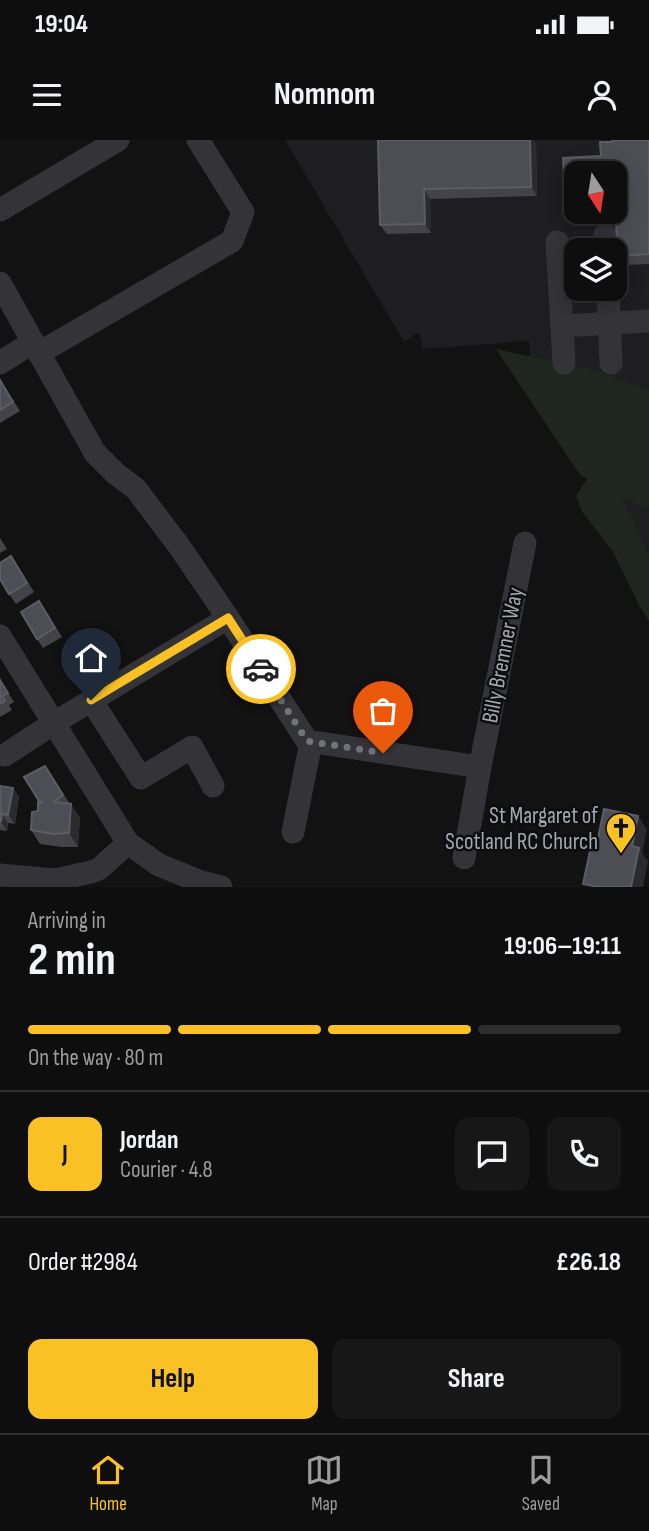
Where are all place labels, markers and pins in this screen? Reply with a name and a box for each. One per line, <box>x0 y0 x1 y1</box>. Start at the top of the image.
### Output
pin <box>61 628 121 700</box>
pin <box>353 681 413 753</box>
place label: St Margaret of Scotland RC Church <box>445 802 598 856</box>
church icon: St Margaret of Scotland RC Church <box>604 811 638 855</box>

